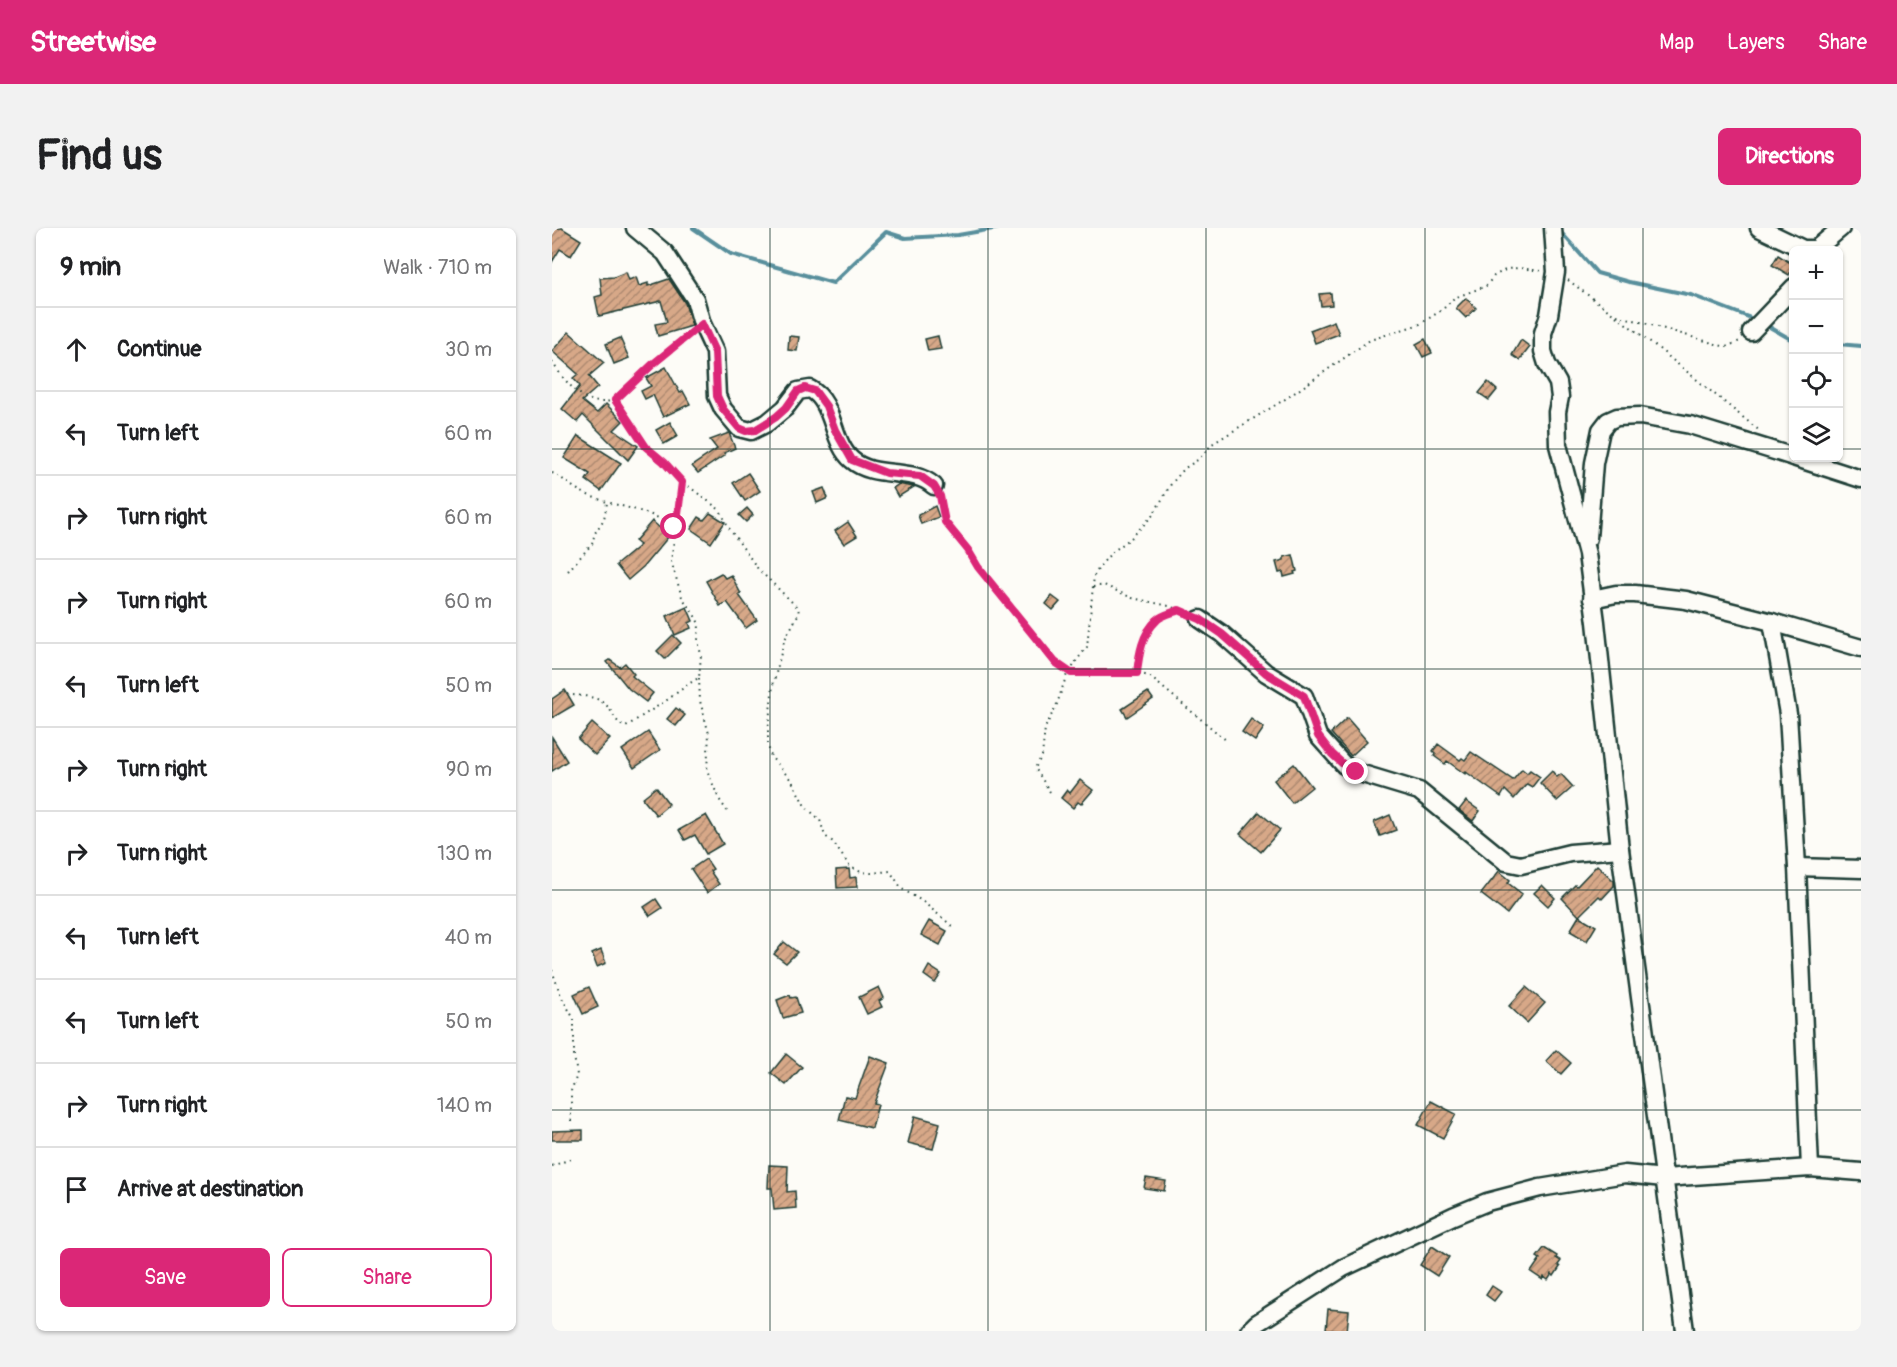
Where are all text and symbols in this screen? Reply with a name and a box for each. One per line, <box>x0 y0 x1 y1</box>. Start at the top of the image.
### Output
text: Streetwise <box>30 25 156 60</box>
text: Map <box>1659 29 1694 56</box>
text: Layers <box>1727 29 1785 56</box>
text: Share <box>1818 29 1867 56</box>
button: Directions <box>1718 128 1861 185</box>
text: Find us <box>36 130 162 182</box>
map controls <box>1789 246 1843 462</box>
button: + <box>1789 246 1843 300</box>
text: 9 min <box>60 251 121 283</box>
text: Walk · 710 m <box>383 255 492 280</box>
button: − <box>1789 300 1843 354</box>
icon: ahead <box>60 333 93 366</box>
text: Continue <box>117 335 201 363</box>
text: 30 m <box>445 337 492 362</box>
button: locate <box>1789 354 1843 408</box>
button: layers <box>1789 408 1843 462</box>
icon: left <box>60 417 93 450</box>
text: Turn left <box>117 419 199 447</box>
text: 60 m <box>445 421 492 446</box>
icon: right <box>60 501 93 534</box>
text: Turn right <box>117 503 207 531</box>
text: 60 m <box>445 505 492 530</box>
route start <box>660 513 686 539</box>
icon: right <box>60 585 93 618</box>
text: Turn right <box>117 587 207 615</box>
text: 60 m <box>445 589 492 614</box>
icon: left <box>60 669 93 702</box>
text: Turn left <box>117 671 199 699</box>
text: 50 m <box>445 673 492 698</box>
icon: right <box>60 753 93 786</box>
text: Turn right <box>117 755 207 783</box>
text: 90 m <box>446 757 492 782</box>
route end <box>1342 758 1368 784</box>
icon: right <box>60 837 93 870</box>
text: Turn right <box>117 839 207 867</box>
text: 130 m <box>437 841 492 866</box>
icon: left <box>60 921 93 954</box>
text: Turn left <box>117 923 199 951</box>
text: 40 m <box>445 925 492 950</box>
icon: left <box>60 1005 93 1038</box>
text: Turn left <box>117 1007 199 1035</box>
text: 50 m <box>445 1009 492 1034</box>
icon: right <box>60 1089 93 1122</box>
text: Turn right <box>117 1091 207 1119</box>
text: 140 m <box>437 1093 492 1118</box>
icon: arrive <box>60 1173 93 1206</box>
text: Arrive at destination <box>117 1175 303 1203</box>
button: Save <box>60 1248 270 1307</box>
button: Share <box>282 1248 492 1307</box>

